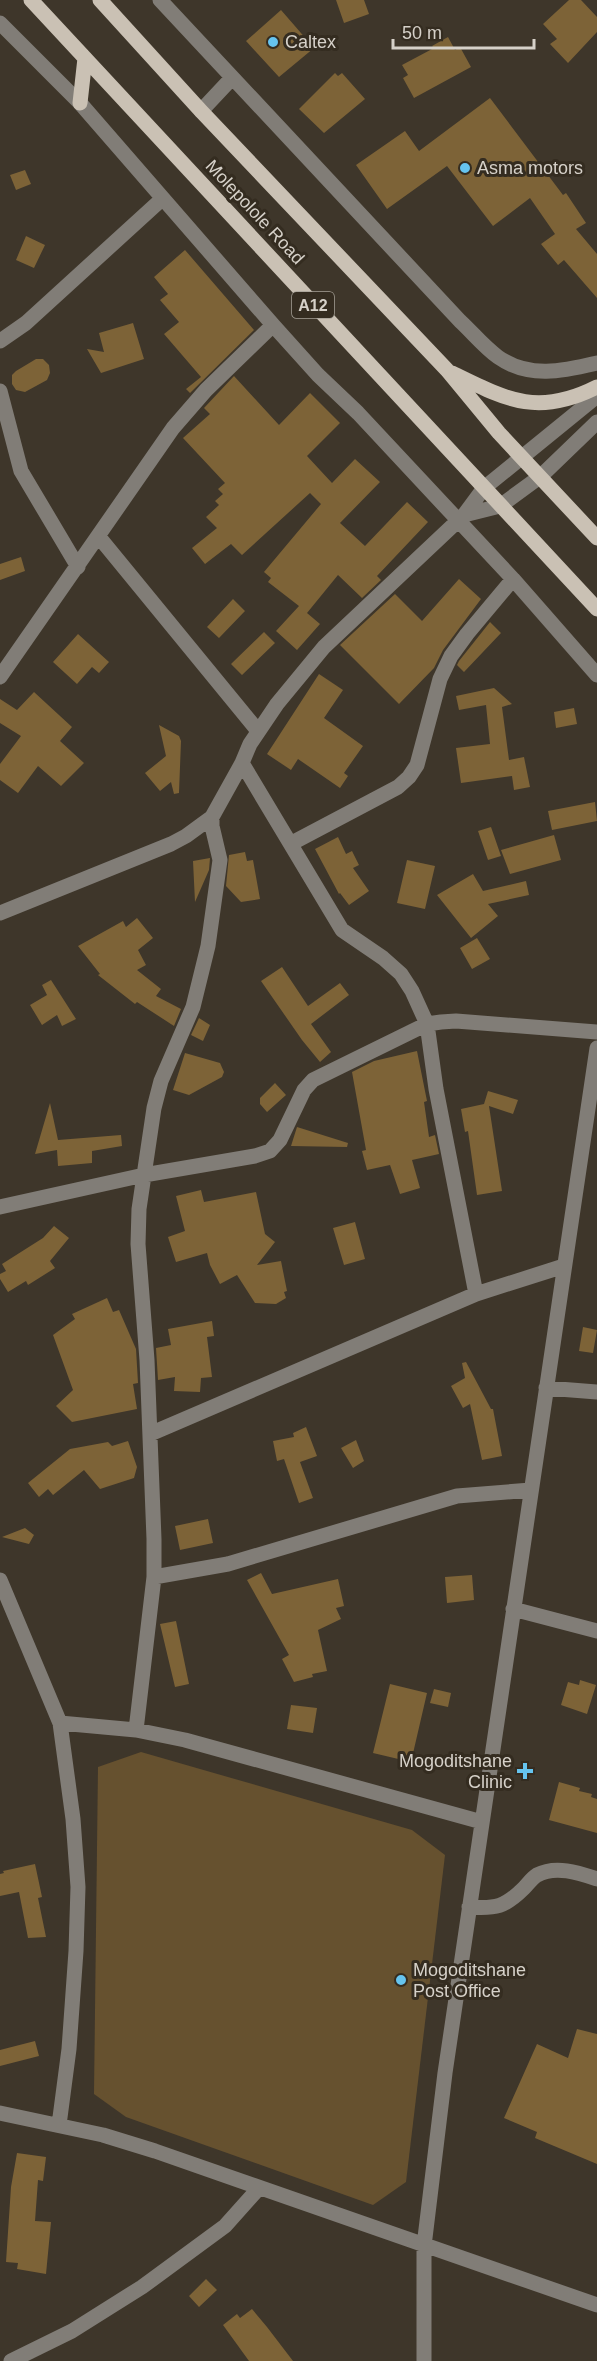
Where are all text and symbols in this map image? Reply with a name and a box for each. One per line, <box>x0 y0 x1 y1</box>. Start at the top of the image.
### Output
scale bar <box>393 12 534 50</box>
text: 50 m <box>402 23 442 43</box>
place label: Caltex <box>285 32 336 52</box>
marker: Caltex <box>266 35 280 49</box>
street label: Molepolole Road <box>202 156 308 268</box>
place label: Asma motors <box>477 158 583 178</box>
marker: Asma motors <box>458 161 472 175</box>
road number: A12 <box>292 292 334 318</box>
place label: Mogoditshane Clinic <box>399 1751 512 1792</box>
marker: Mogoditshane Clinic <box>516 1762 534 1780</box>
place label: Mogoditshane Post Office <box>413 1960 526 2001</box>
marker: Mogoditshane Post Office <box>394 1973 408 1987</box>

